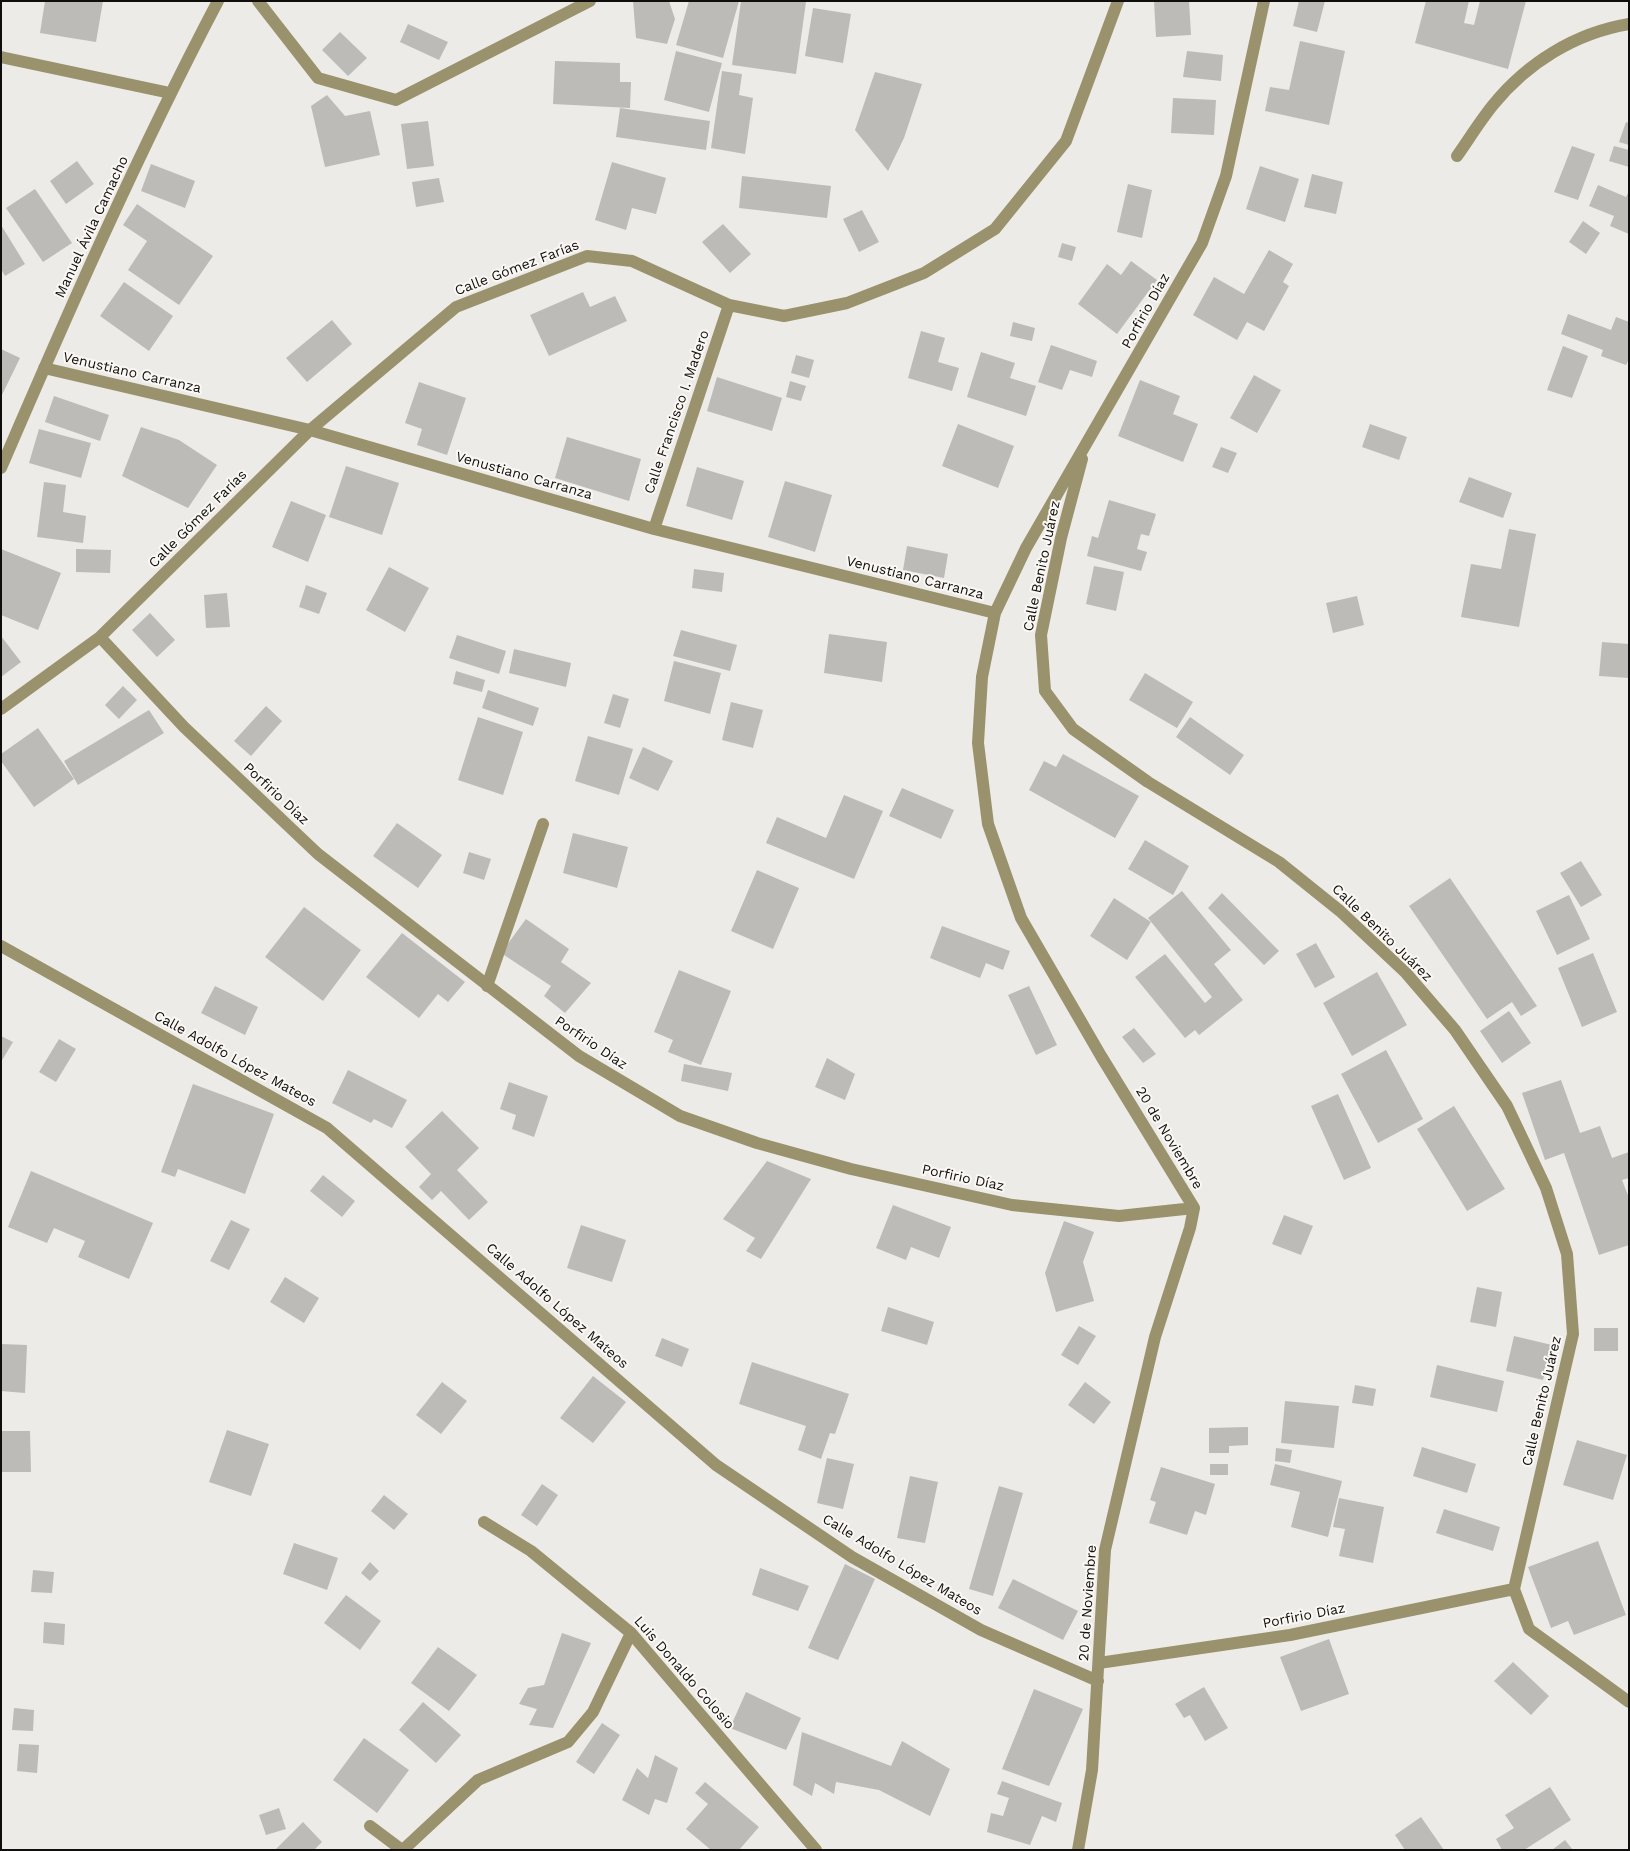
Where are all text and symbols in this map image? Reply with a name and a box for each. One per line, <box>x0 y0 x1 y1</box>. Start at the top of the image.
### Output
street label: Manuel Ávila Camacho <box>52 153 132 301</box>
street label: Calle Gómez Farías <box>453 237 581 299</box>
street label: Porfirio Díaz <box>1118 270 1174 352</box>
street label: Calle Francisco I. Madero <box>641 328 713 496</box>
street label: Venustiano Carranza <box>61 349 203 397</box>
street label: Venustiano Carranza <box>454 448 594 504</box>
street label: Calle Gómez Farías <box>146 467 250 571</box>
street label: Calle Benito Juárez <box>1020 499 1064 633</box>
street label: Venustiano Carranza <box>844 553 986 603</box>
street label: Porfirio Díaz <box>240 759 312 829</box>
street label: Calle Benito Juárez <box>1328 881 1436 985</box>
street label: Calle Adolfo López Mateos <box>151 1007 319 1111</box>
street label: Porfirio Díaz <box>552 1013 630 1073</box>
street label: 20 de Noviembre <box>1132 1084 1206 1192</box>
street label: Porfirio Díaz <box>920 1161 1006 1195</box>
street label: Calle Adolfo López Mateos <box>482 1240 632 1372</box>
street label: Calle Benito Juárez <box>1519 1334 1565 1468</box>
street label: Calle Adolfo López Mateos <box>819 1511 985 1619</box>
street label: 20 de Noviembre <box>1076 1544 1100 1662</box>
street label: Porfirio Díaz <box>1261 1600 1347 1632</box>
street label: Luis Donaldo Colosio <box>630 1613 738 1733</box>

